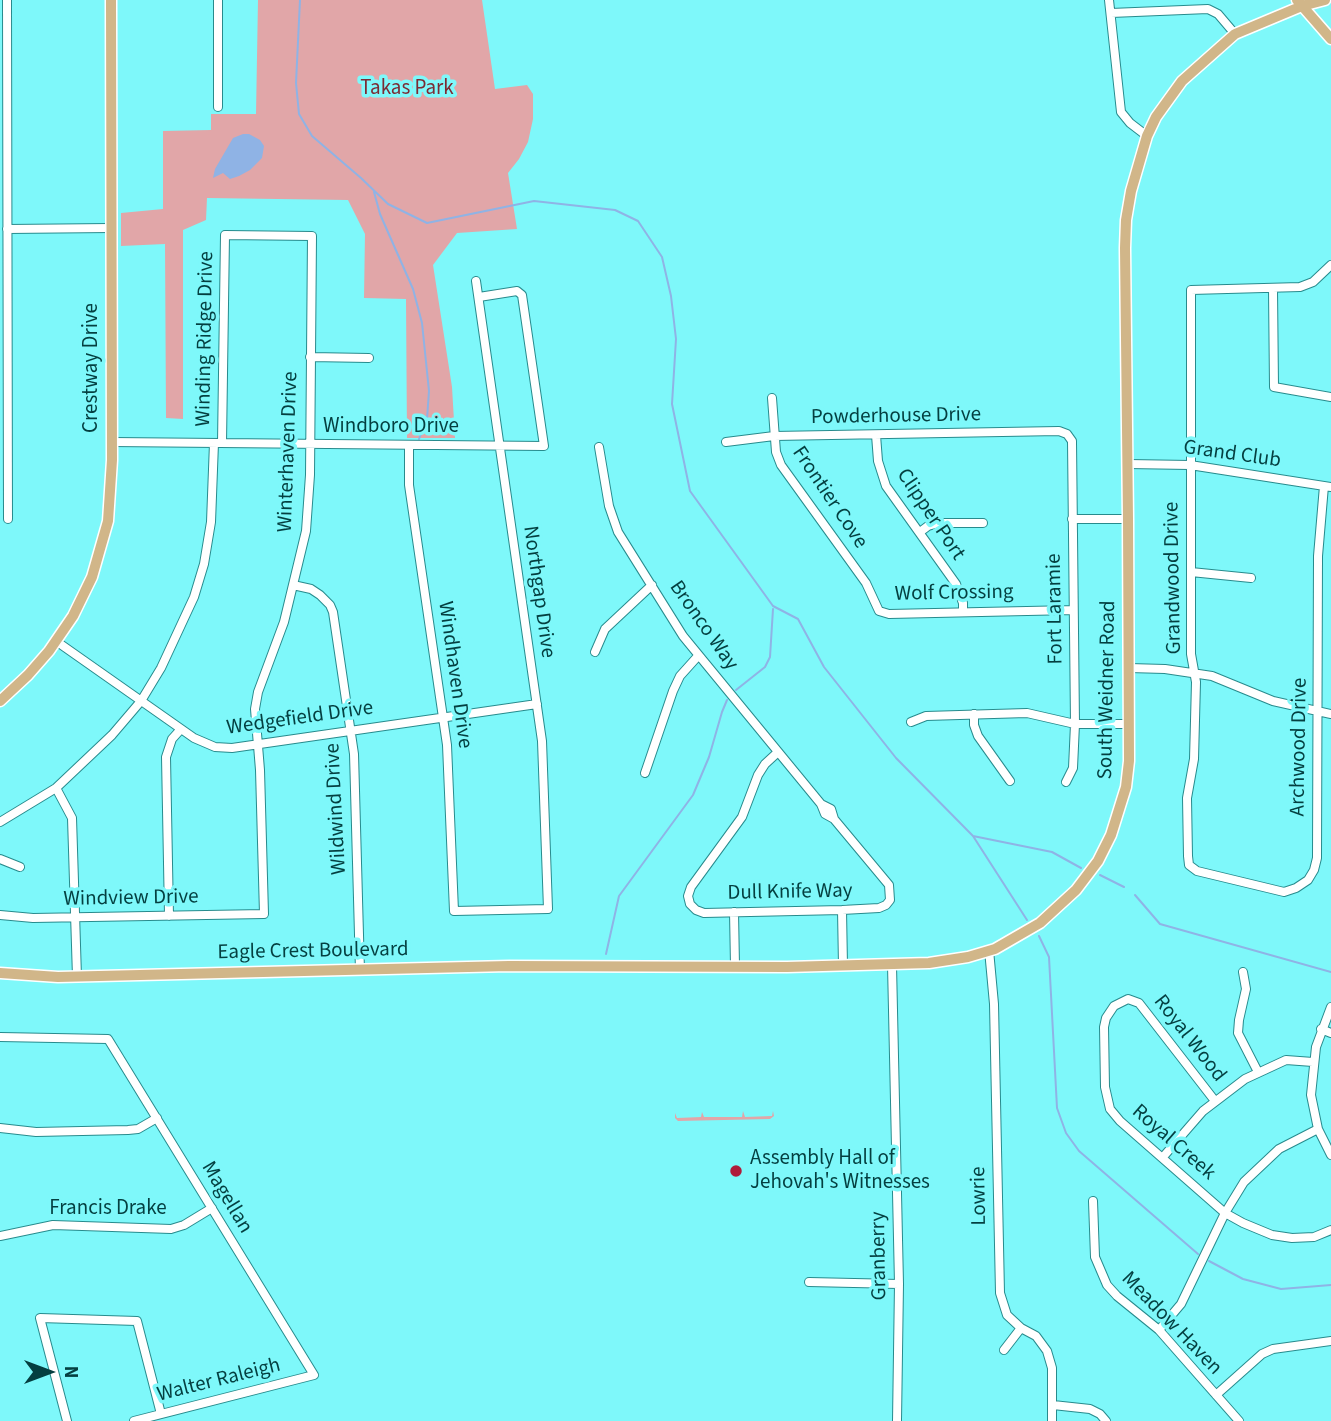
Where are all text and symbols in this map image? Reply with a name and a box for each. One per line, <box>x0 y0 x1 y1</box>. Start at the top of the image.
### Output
park label: Takas Park <box>360 76 454 102</box>
street label: Winding Ridge Drive <box>192 251 220 427</box>
street label: Crestway Drive <box>79 303 105 433</box>
street label: Winterhaven Drive <box>274 371 304 533</box>
street label: Powderhouse Drive <box>811 403 981 431</box>
street label: Windboro Drive <box>323 414 459 440</box>
street label: Grand Club <box>1182 436 1282 474</box>
street label: Frontier Cove <box>786 442 872 554</box>
street label: Clipper Port <box>890 464 970 566</box>
street label: Grandwood Drive <box>1160 501 1188 655</box>
street label: Northgap Drive <box>516 524 560 660</box>
street label: Fort Laramie <box>1042 553 1070 665</box>
street label: Bronco Way <box>663 576 743 676</box>
street label: Wolf Crossing <box>894 580 1014 608</box>
street label: Windhaven Drive <box>431 600 477 750</box>
street label: South Weidner Road <box>1094 600 1122 780</box>
street label: Archwood Drive <box>1286 677 1314 817</box>
street label: Wedgefield Drive <box>225 696 375 742</box>
street label: Wildwind Drive <box>321 743 353 875</box>
street label: Dull Knife Way <box>727 879 853 907</box>
street label: Windview Drive <box>63 885 199 913</box>
street label: Eagle Crest Boulevard <box>217 938 409 966</box>
street label: Royal Wood <box>1147 990 1231 1088</box>
street label: Royal Creek <box>1126 1100 1220 1186</box>
place label: Assembly Hall of Jehovah's Witnesses <box>750 1146 930 1196</box>
street label: Magellan <box>195 1158 257 1238</box>
marker: Assembly Hall of Jehovah's Witnesses <box>728 1163 744 1179</box>
street label: Lowrie <box>967 1166 993 1226</box>
street label: Francis Drake <box>49 1196 167 1222</box>
street label: Granberry <box>867 1211 893 1301</box>
street label: Meadow Haven <box>1115 1267 1227 1381</box>
north arrow <box>14 1337 84 1407</box>
street label: Walter Raleigh <box>155 1354 283 1408</box>
text: N <box>57 1366 84 1378</box>

